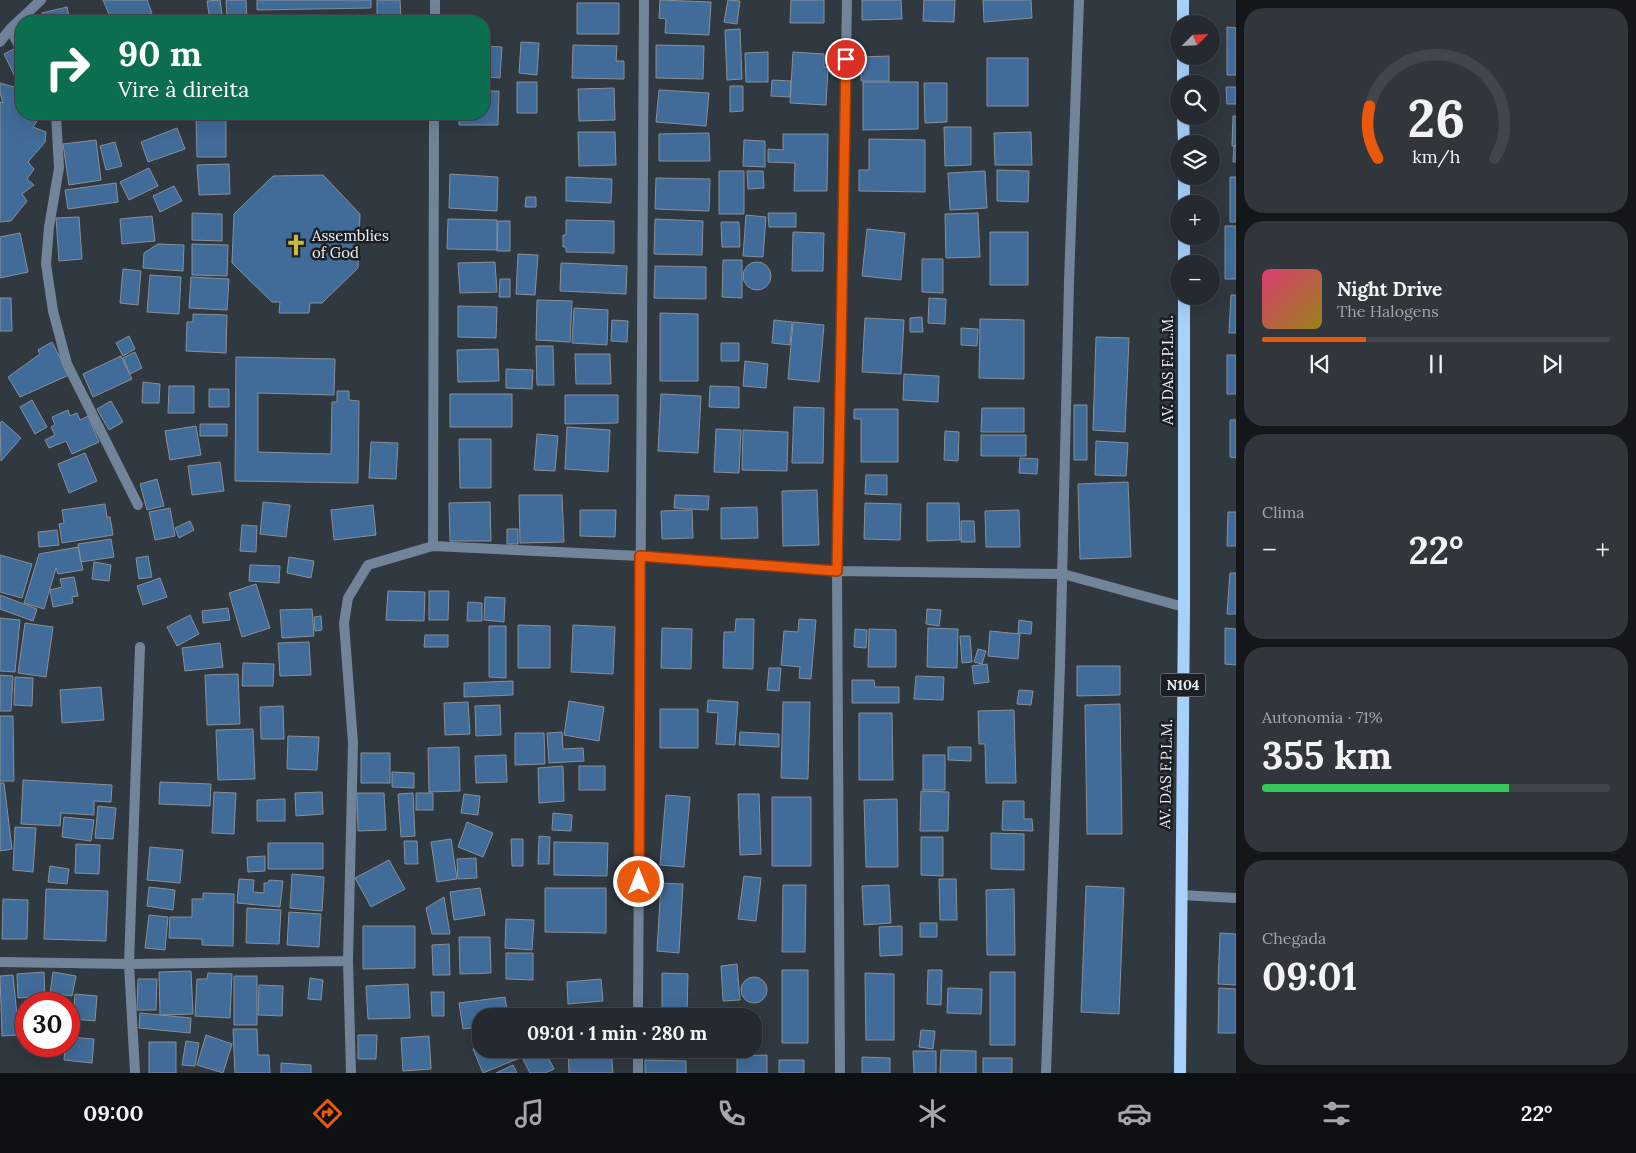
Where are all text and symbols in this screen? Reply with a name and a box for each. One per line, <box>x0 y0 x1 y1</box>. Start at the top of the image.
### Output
north arrow <box>1170 15 1220 65</box>
map controls <box>1170 15 1220 305</box>
text: 90 m <box>118 31 202 76</box>
icon: right <box>35 35 100 100</box>
pin <box>825 38 867 80</box>
icon: arrive <box>832 45 860 73</box>
text: Vire à direita <box>118 75 249 103</box>
button: search <box>1170 75 1220 125</box>
text: 26 <box>1407 85 1465 151</box>
button: layers <box>1170 135 1220 185</box>
text: km/h <box>1412 145 1460 168</box>
button: + <box>1170 195 1220 245</box>
place label: Assemblies of God <box>311 226 389 262</box>
church icon: Assemblies of God <box>283 232 309 258</box>
button: − <box>1170 255 1220 305</box>
text: Night Drive <box>1337 277 1442 301</box>
text: The Halogens <box>1337 301 1439 321</box>
street label: AV. DAS F.P.L.M. <box>1158 315 1177 426</box>
icon: previous <box>1306 350 1334 378</box>
icon: pause <box>1422 350 1450 378</box>
icon: next <box>1538 350 1566 378</box>
text: Clima <box>1262 502 1305 522</box>
text: 22° <box>1408 526 1464 574</box>
text: − <box>1262 532 1277 568</box>
text: + <box>1595 532 1610 568</box>
road number: N104 <box>1160 674 1206 696</box>
text: Autonomia · 71% <box>1262 707 1383 727</box>
street label: AV. DAS F.P.L.M. <box>1155 719 1176 830</box>
text: 355 km <box>1262 731 1392 779</box>
position arrow <box>612 855 664 907</box>
text: Chegada <box>1262 928 1326 948</box>
text: 09:01 <box>1262 952 1357 1000</box>
speed limit sign: 30 <box>15 992 80 1057</box>
text: 09:01 · 1 min · 280 m <box>527 1021 707 1045</box>
icon: directions <box>310 1096 345 1131</box>
icon: music <box>512 1096 547 1131</box>
icon: phone <box>714 1096 749 1131</box>
icon: climate <box>915 1096 950 1131</box>
icon: car <box>1117 1096 1152 1131</box>
icon: filters <box>1319 1096 1354 1131</box>
text: 09:00 <box>83 1099 144 1127</box>
text: 22° <box>1521 1099 1553 1127</box>

